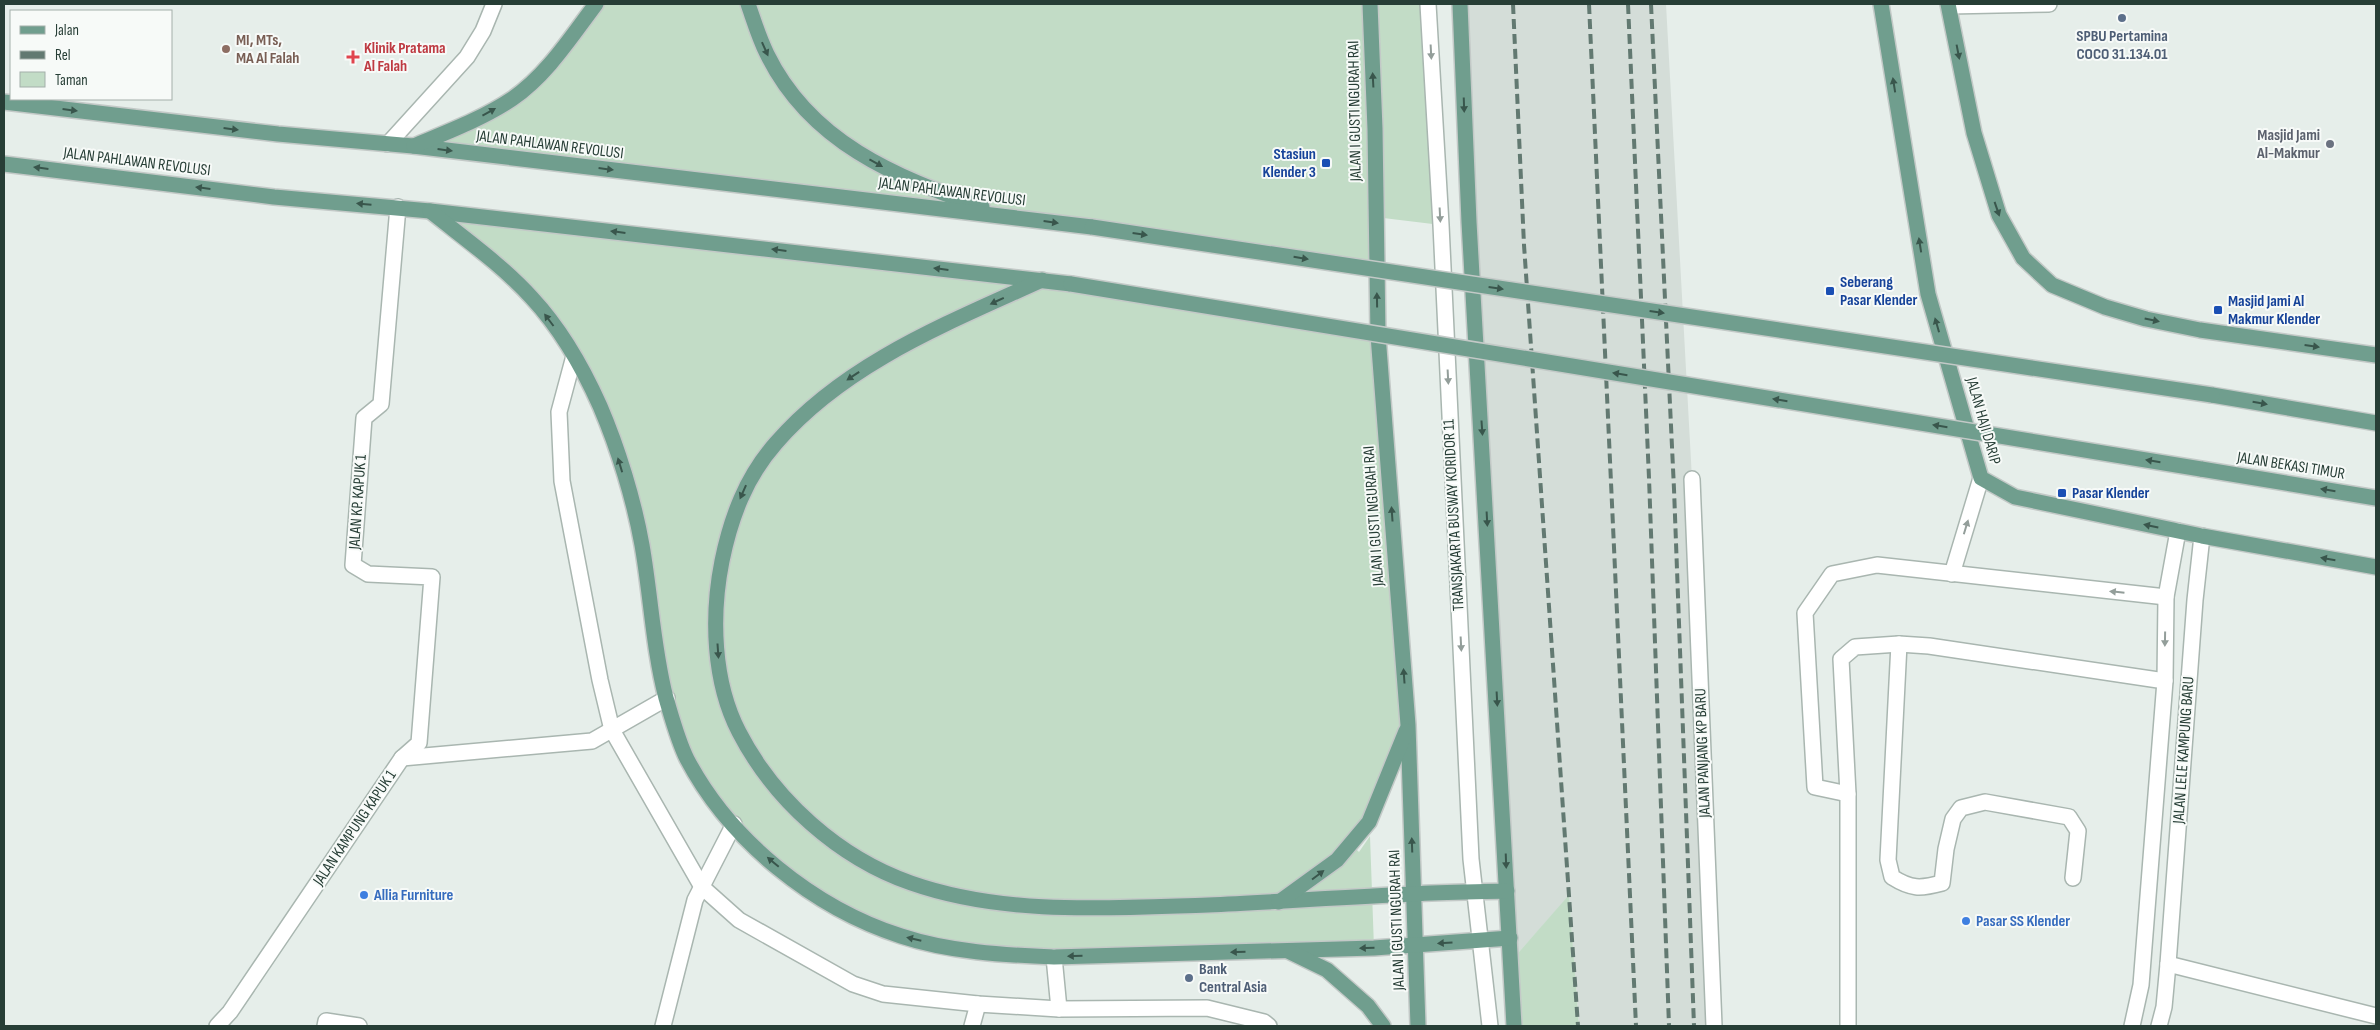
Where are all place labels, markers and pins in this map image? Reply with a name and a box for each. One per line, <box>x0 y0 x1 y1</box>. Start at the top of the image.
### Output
marker: SPBU Pertamina COCO 31.134.01 <box>2116 12 2128 24</box>
place label: SPBU Pertamina COCO 31.134.01 <box>2076 27 2168 64</box>
place label: MI, MTs, MA Al Falah <box>236 31 299 68</box>
place label: Klinik Pratama Al Falah <box>363 39 446 76</box>
marker: MI, MTs, MA Al Falah <box>220 43 232 55</box>
marker: Klinik Pratama Al Falah <box>346 50 360 64</box>
place label: Masjid Jami Al-Makmur <box>2256 126 2320 163</box>
marker: Masjid Jami Al-Makmur <box>2324 138 2336 150</box>
place label: Stasiun Klender 3 <box>1263 145 1316 182</box>
marker: Stasiun Klender 3 <box>1320 157 1332 169</box>
place label: Seberang Pasar Klender <box>1840 273 1918 310</box>
marker: Seberang Pasar Klender <box>1824 285 1836 297</box>
place label: Masjid Jami Al Makmur Klender <box>2228 292 2320 329</box>
marker: Masjid Jami Al Makmur Klender <box>2212 304 2224 316</box>
place label: Pasar Klender <box>2072 484 2150 503</box>
marker: Pasar Klender <box>2056 487 2068 499</box>
place label: Allia Furniture <box>373 886 454 905</box>
marker: Allia Furniture <box>358 889 370 901</box>
place label: Pasar SS Klender <box>1976 912 2070 931</box>
marker: Pasar SS Klender <box>1960 915 1972 927</box>
place label: Bank Central Asia <box>1199 960 1267 997</box>
marker: Bank Central Asia <box>1183 972 1195 984</box>

